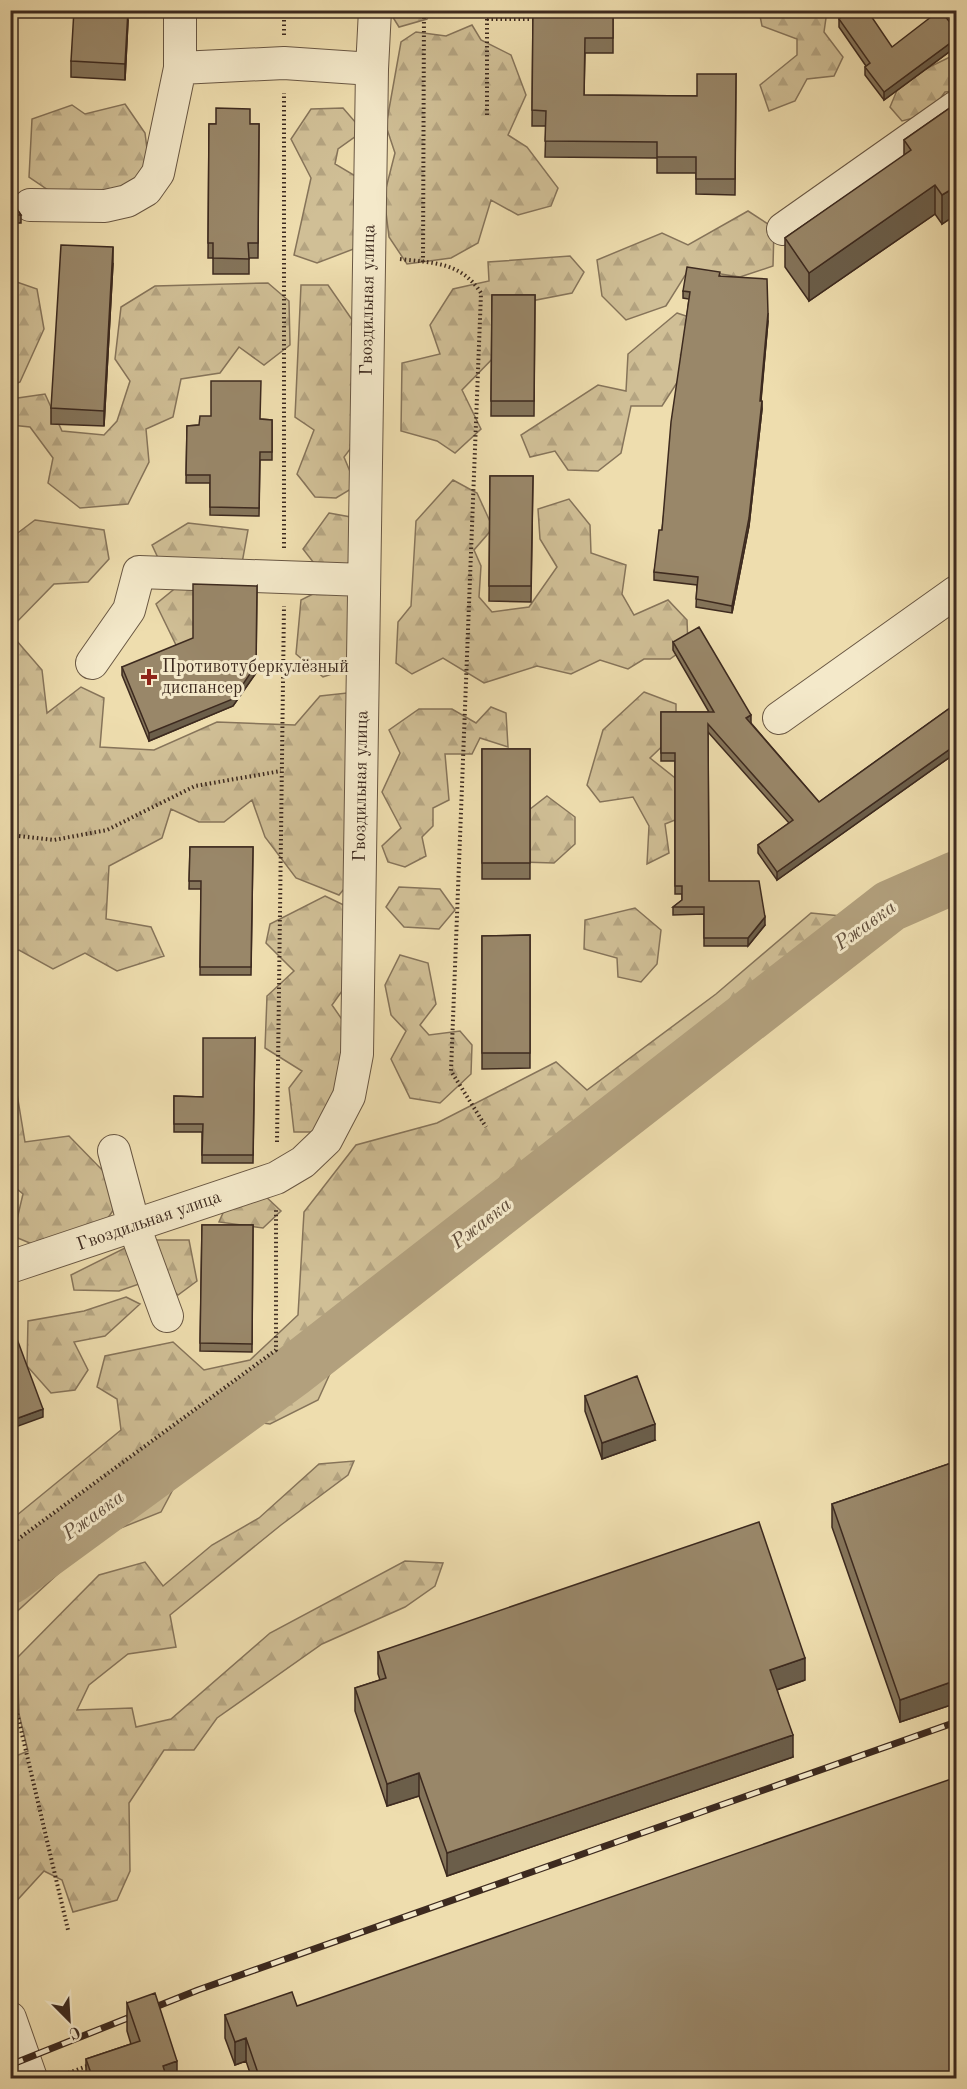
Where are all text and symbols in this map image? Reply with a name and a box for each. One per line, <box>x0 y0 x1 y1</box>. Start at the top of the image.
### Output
street label: Гвоздильная улица <box>358 224 378 376</box>
place label: Противотуберкулёзный диспансер <box>162 658 349 697</box>
marker: Противотуберкулёзный диспансер <box>140 668 158 686</box>
street label: Гвоздильная улица <box>351 710 371 862</box>
water label: Ржавка <box>831 897 901 955</box>
street label: Гвоздильная улица <box>75 1188 224 1254</box>
water label: Ржавка <box>447 1194 516 1254</box>
water label: Ржавка <box>59 1487 129 1545</box>
north arrow <box>39 1990 99 2050</box>
text: С <box>66 2022 82 2041</box>

